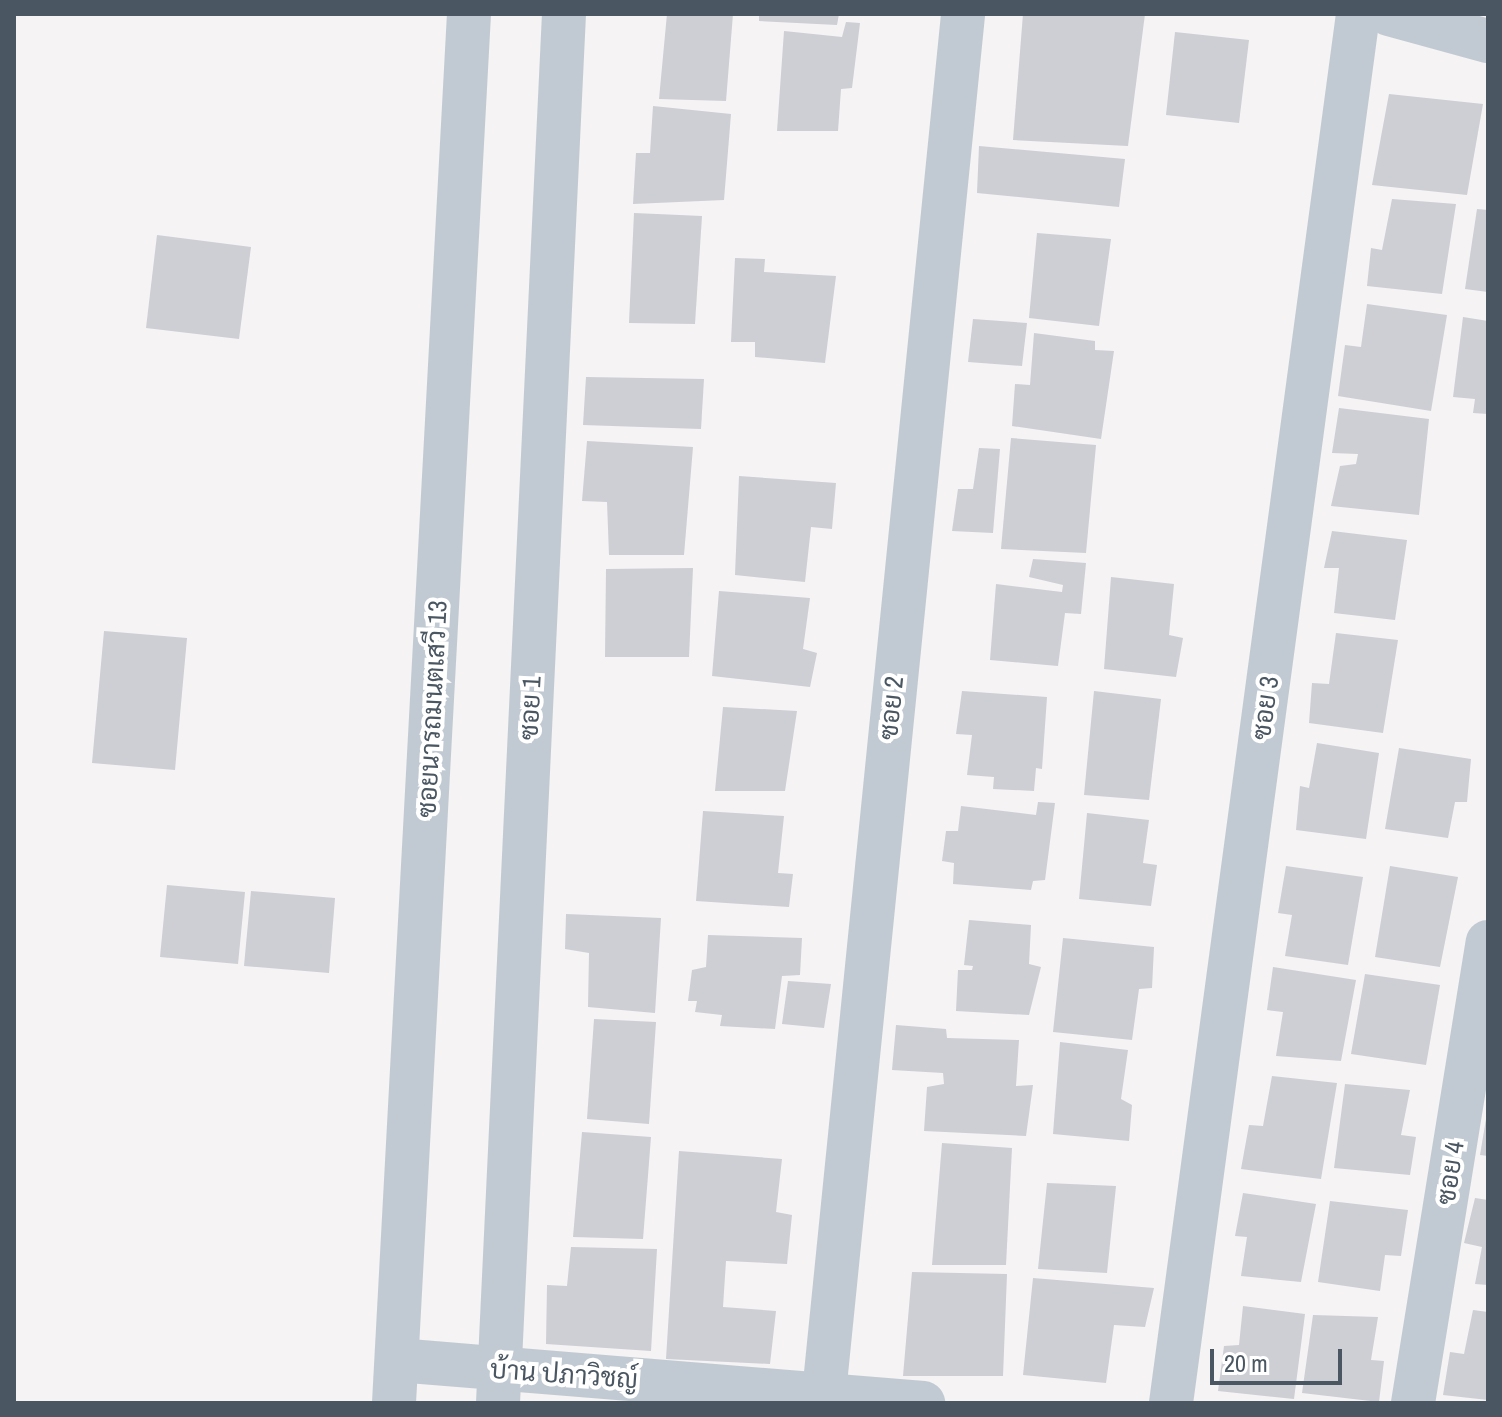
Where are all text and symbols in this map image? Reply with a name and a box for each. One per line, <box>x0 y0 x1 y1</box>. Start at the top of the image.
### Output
street label: ซอยนารถมนตเสวี 13 <box>411 600 453 818</box>
street label: ซอย 3 <box>1245 674 1285 742</box>
street label: ซอย 1 <box>513 675 547 741</box>
street label: ซอย 2 <box>872 675 910 741</box>
street label: ซอย 4 <box>1430 1139 1470 1207</box>
scale bar <box>1214 1333 1346 1383</box>
text: 20 m <box>1224 1347 1268 1379</box>
street label: บ้าน ปภาวิชญ์ <box>489 1353 639 1395</box>

